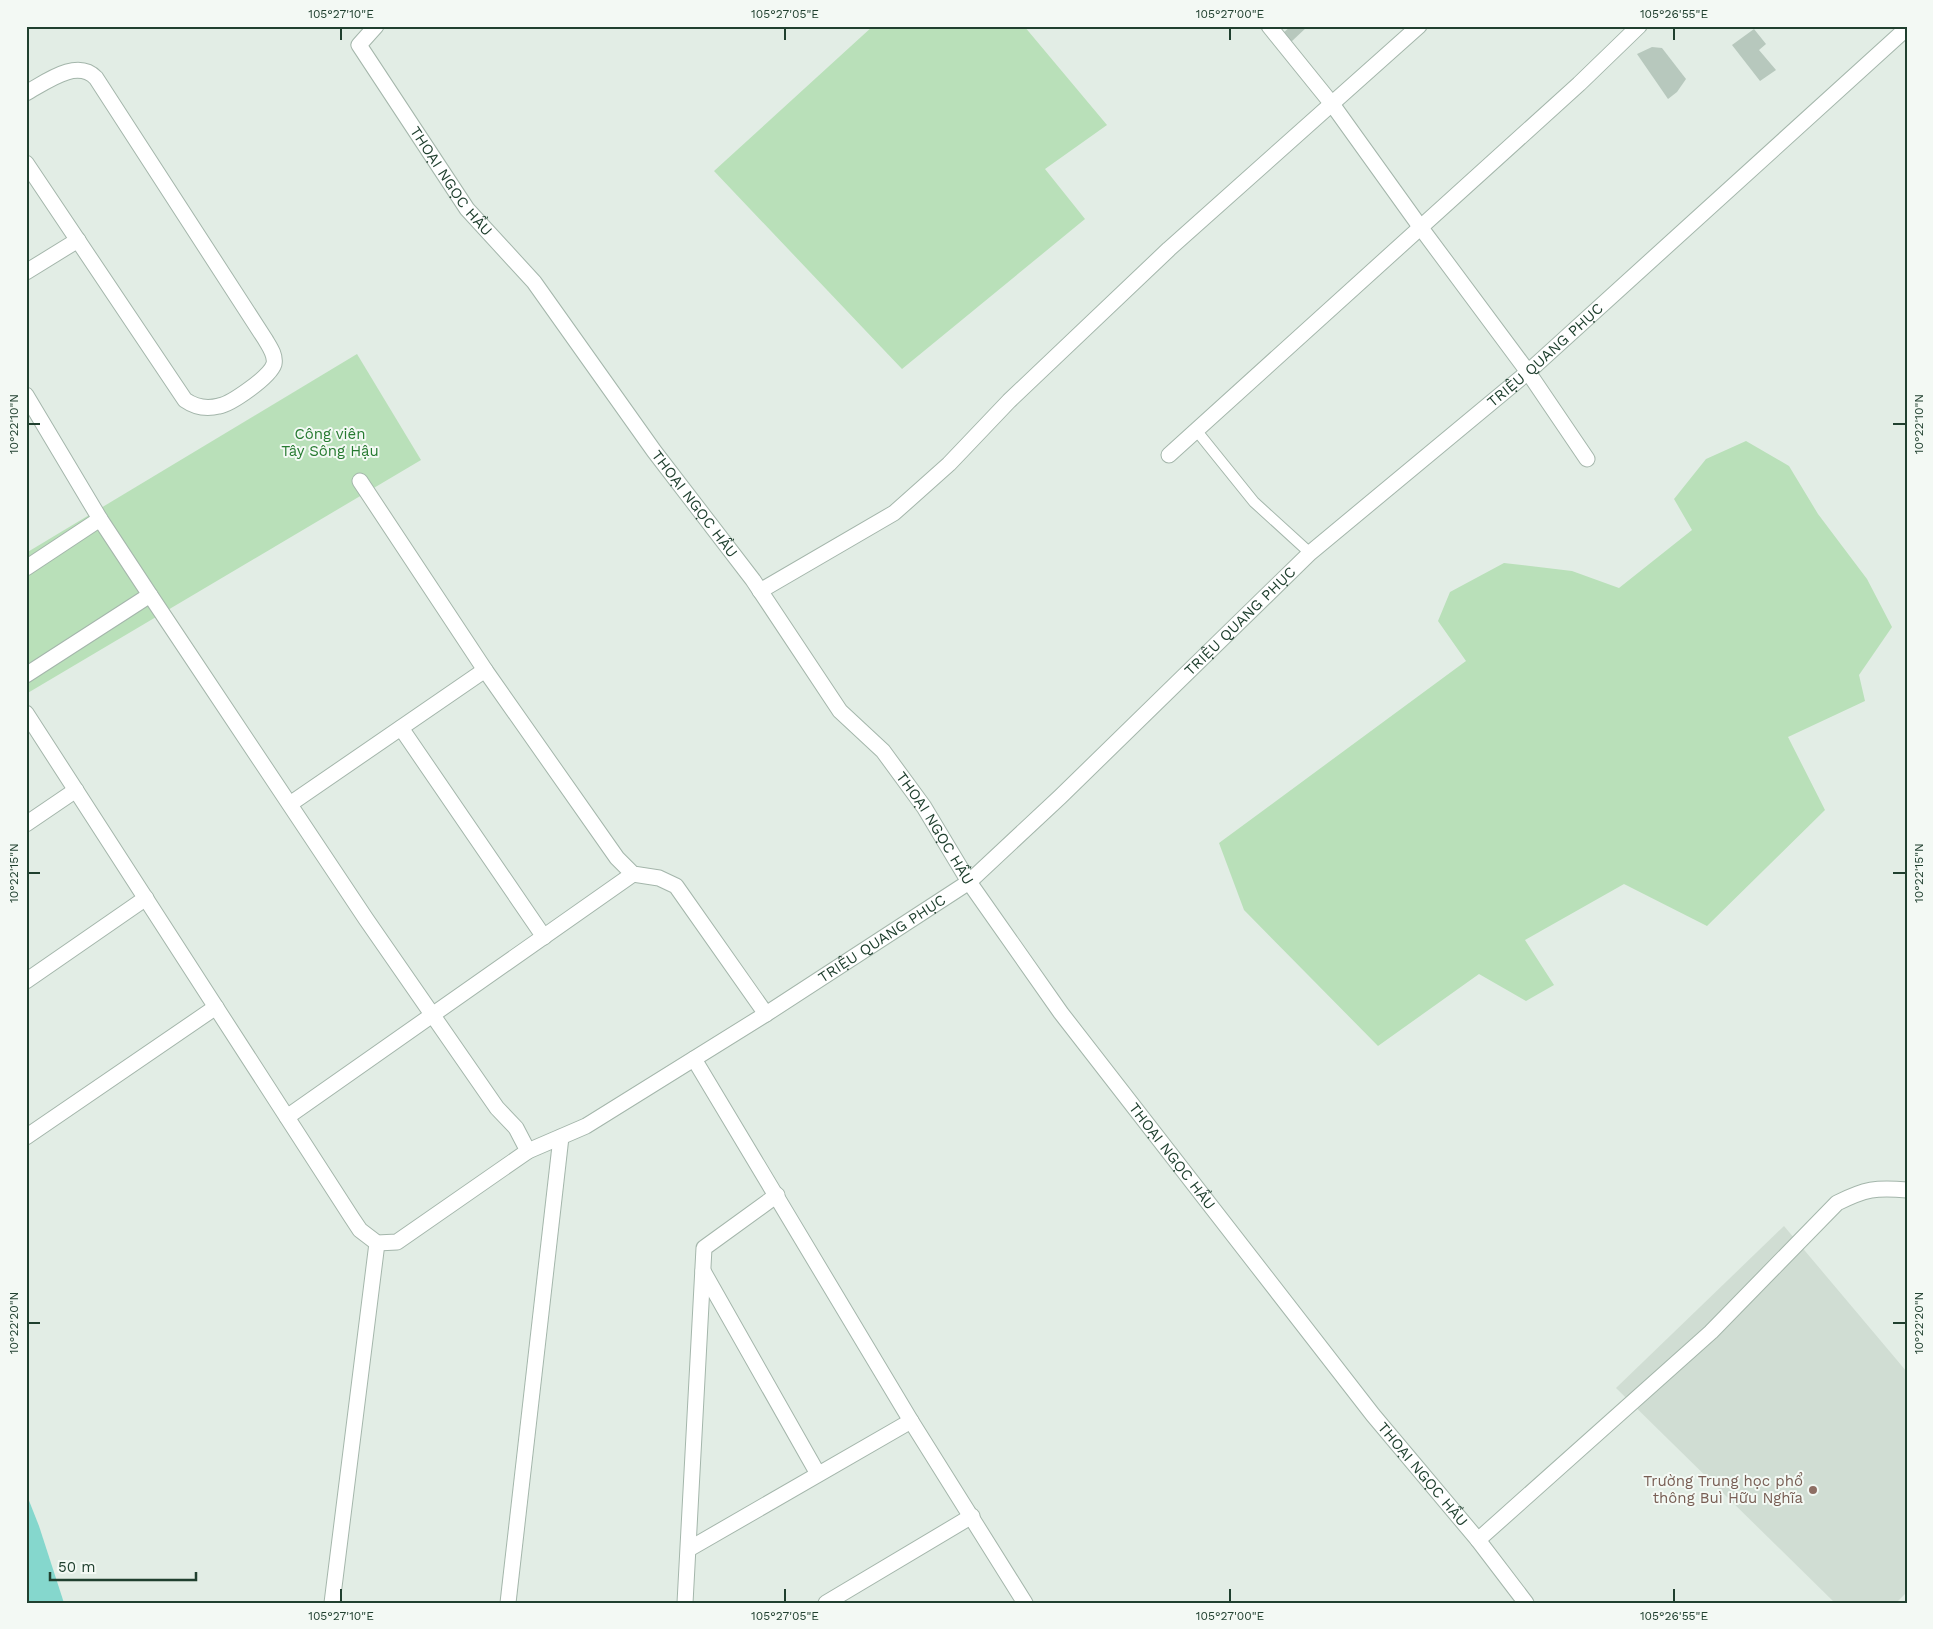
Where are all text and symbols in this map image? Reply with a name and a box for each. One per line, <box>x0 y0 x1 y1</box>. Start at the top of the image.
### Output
text: 105°27'10"E <box>308 7 374 21</box>
text: 105°27'05"E <box>751 7 819 21</box>
text: 105°27'00"E <box>1196 7 1265 21</box>
text: 105°26'55"E <box>1640 7 1708 21</box>
street label: THOẠI NGỌC HẦU <box>406 123 496 240</box>
street label: TRIỆU QUANG PHỤC <box>1484 299 1607 411</box>
text: 10°22'10"N <box>7 394 21 454</box>
text: 10°22'10"N <box>1912 394 1926 454</box>
park label: Công viên Tây Sông Hậu <box>281 425 379 460</box>
street label: THOẠI NGỌC HẦU <box>648 447 741 561</box>
street label: TRIỆU QUANG PHỤC <box>1181 563 1300 679</box>
street label: THOẠI NGỌC HẦU <box>892 768 977 888</box>
text: 10°22'15"N <box>7 843 21 903</box>
text: 10°22'15"N <box>1912 843 1926 903</box>
street label: TRIỆU QUANG PHỤC <box>815 891 949 987</box>
street label: THOẠI NGỌC HẦU <box>1125 1099 1219 1213</box>
text: 10°22'20"N <box>7 1292 21 1354</box>
text: 10°22'20"N <box>1912 1292 1926 1354</box>
street label: THOẠI NGỌC HẦU <box>1374 1419 1472 1530</box>
place label: Trường Trung học phổ thông Buì Hữu Nghĩa <box>1643 1472 1804 1507</box>
marker: Trường Trung học phổ thông Buì Hữu Nghĩa <box>1807 1484 1819 1496</box>
scale bar <box>50 1549 196 1581</box>
text: 50 m <box>58 1558 95 1576</box>
text: 105°27'10"E <box>308 1609 374 1623</box>
text: 105°27'05"E <box>751 1609 819 1623</box>
text: 105°27'00"E <box>1196 1609 1265 1623</box>
text: 105°26'55"E <box>1640 1609 1708 1623</box>

